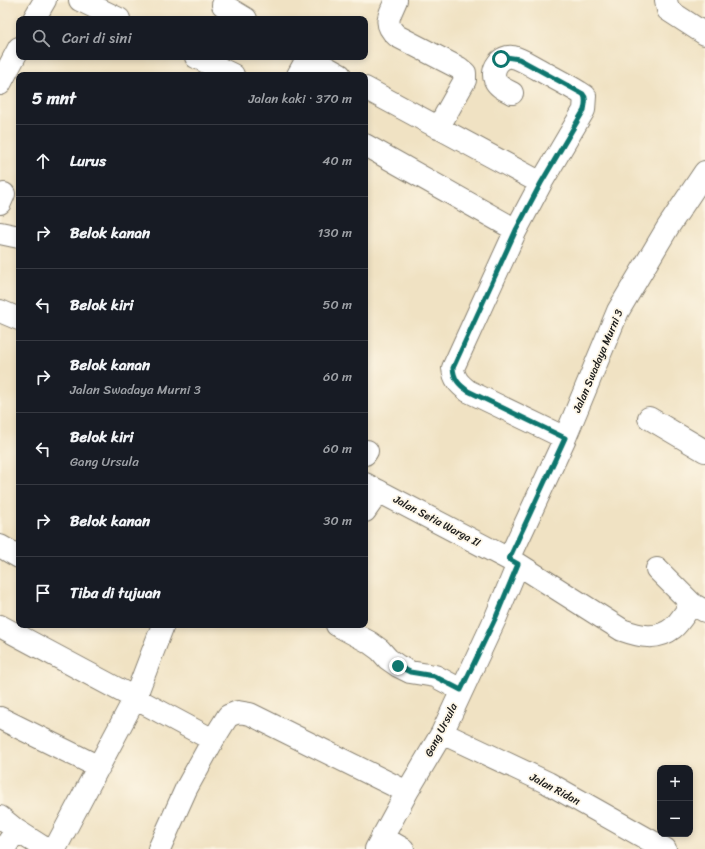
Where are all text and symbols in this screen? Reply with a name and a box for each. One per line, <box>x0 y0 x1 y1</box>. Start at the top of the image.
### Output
search box <box>16 16 368 60</box>
text: Cari di sini <box>62 25 132 51</box>
icon: search <box>30 27 52 49</box>
route start <box>492 50 510 68</box>
text: 5 mnt <box>32 83 76 113</box>
text: Jalan kaki · 370 m <box>248 87 352 110</box>
text: Lurus <box>70 148 106 174</box>
text: 40 m <box>322 149 352 172</box>
icon: ahead <box>32 150 54 172</box>
text: Belok kanan <box>70 220 150 246</box>
text: 130 m <box>318 221 352 244</box>
icon: right <box>32 222 54 244</box>
text: Belok kiri <box>70 292 133 318</box>
text: 50 m <box>322 293 352 316</box>
icon: left <box>32 294 54 316</box>
street label: Jalan Swadaya Murni 3 <box>567 306 628 417</box>
text: Belok kanan <box>70 352 150 378</box>
text: 60 m <box>323 365 352 388</box>
icon: right <box>32 366 54 388</box>
text: Jalan Swadaya Murni 3 <box>70 378 201 401</box>
text: Belok kiri <box>70 424 133 450</box>
text: 60 m <box>323 437 352 460</box>
icon: left <box>32 438 54 460</box>
text: Gang Ursula <box>70 450 139 473</box>
street label: Jalan Setia Warga II <box>389 489 485 552</box>
text: Belok kanan <box>70 508 150 534</box>
text: 30 m <box>323 509 352 532</box>
icon: right <box>32 510 54 532</box>
text: Tiba di tujuan <box>70 580 161 606</box>
icon: arrive <box>32 582 54 604</box>
route end <box>389 657 407 675</box>
street label: Gang Ursula <box>419 699 463 760</box>
map controls <box>657 765 693 837</box>
button: + <box>657 765 693 801</box>
street label: Jalan Ridan <box>525 767 584 810</box>
button: − <box>657 801 693 837</box>

